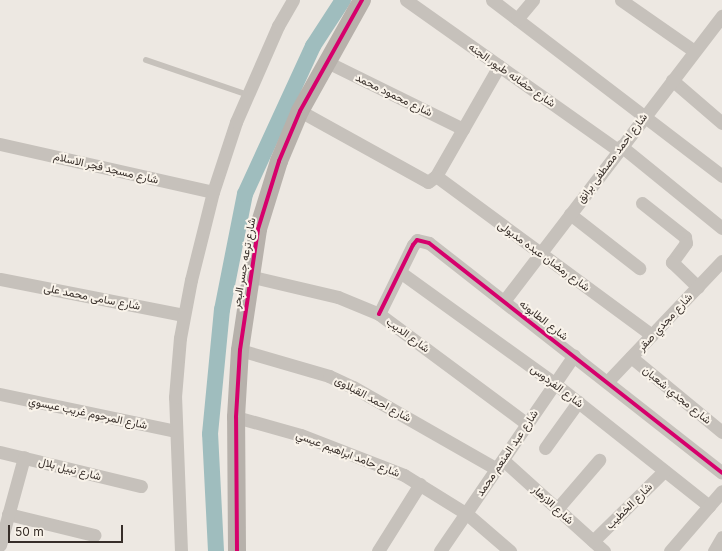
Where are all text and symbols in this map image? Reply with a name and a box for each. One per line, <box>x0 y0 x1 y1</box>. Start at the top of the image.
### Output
street label: شارع حضانه طيور الجنه <box>466 40 558 110</box>
street label: شارع محمود محمد <box>354 71 434 119</box>
street label: شارع احمد مصطفى برانق <box>574 111 650 205</box>
street label: شارع مسجد فجر الاسلام <box>52 149 160 187</box>
street label: شارع ترعه جسر البحر <box>230 217 258 309</box>
street label: شارع رمضان عبده مدبولى <box>495 218 593 294</box>
street label: شارع سامى محمد على <box>43 281 141 313</box>
street label: شارع مجدي صقر <box>635 290 695 354</box>
street label: شارع الطابونه <box>517 297 571 343</box>
street label: شارع الديب <box>384 315 432 355</box>
street label: شارع الفردوس <box>528 362 586 410</box>
street label: شارع مجدي شعبان <box>640 363 714 427</box>
street label: شارع احمد القبلاوى <box>333 373 413 425</box>
street label: شارع المرحوم غريب عيسوي <box>27 394 149 432</box>
street label: شارع عبد المنعم محمد <box>473 407 541 499</box>
street label: شارع حامد ابراهيم عيسي <box>294 428 402 480</box>
street label: شارع نبيل بلال <box>37 455 103 483</box>
street label: شارع الخطيب <box>603 480 655 532</box>
street label: شارع الازهار <box>530 483 576 527</box>
scale bar <box>10 517 125 543</box>
text: 50 m <box>15 524 44 539</box>

